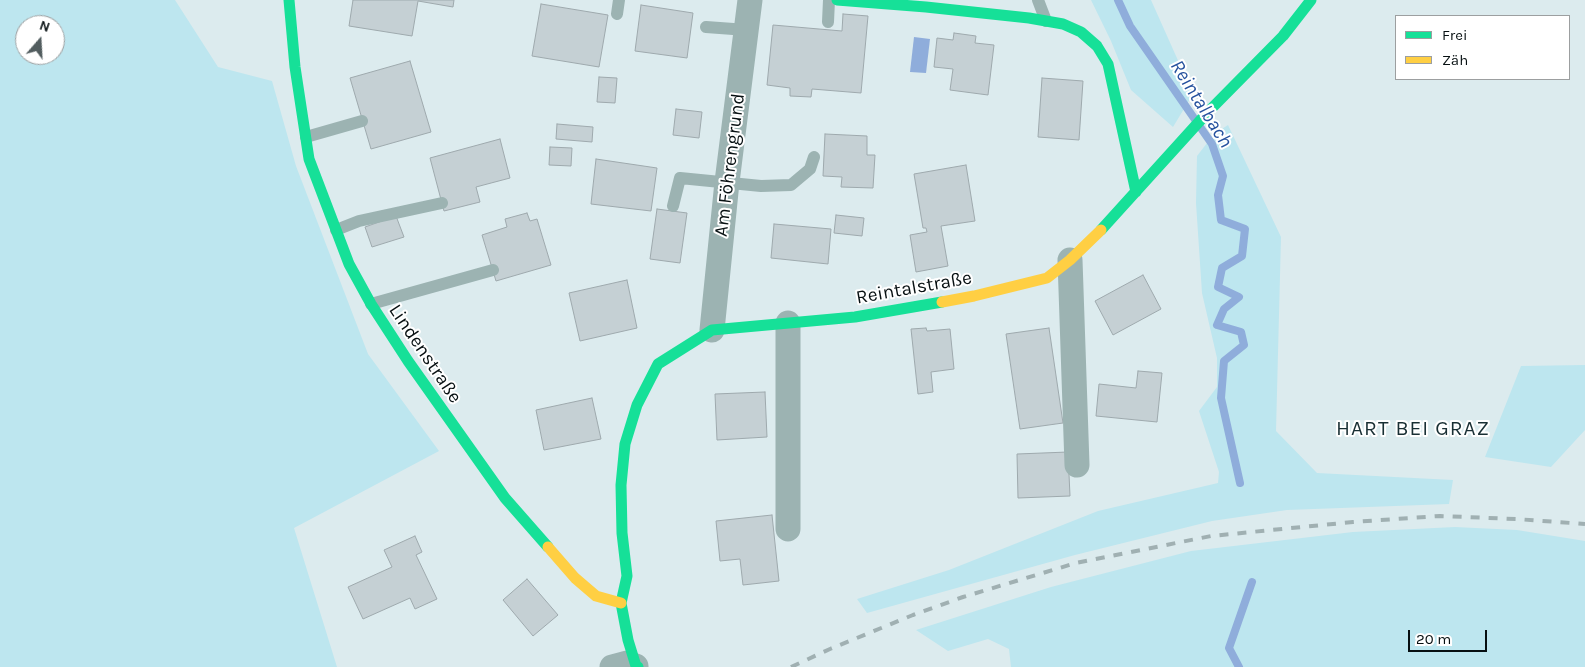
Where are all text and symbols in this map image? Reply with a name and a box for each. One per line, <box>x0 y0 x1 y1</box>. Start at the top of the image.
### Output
north arrow <box>15 15 65 65</box>
legend <box>1395 15 1570 80</box>
text: N <box>37 17 52 36</box>
text: Frei <box>1442 26 1467 44</box>
text: Zäh <box>1442 51 1468 69</box>
water label: Reintalbach <box>1165 56 1237 152</box>
street label: Am Föhrengrund <box>710 92 750 238</box>
street label: Reintalstraße <box>854 267 974 309</box>
street label: Lindenstraße <box>384 300 466 408</box>
district label: HART BEI GRAZ <box>1334 416 1492 442</box>
scale bar <box>1410 620 1489 652</box>
text: 20 m <box>1416 630 1451 648</box>

